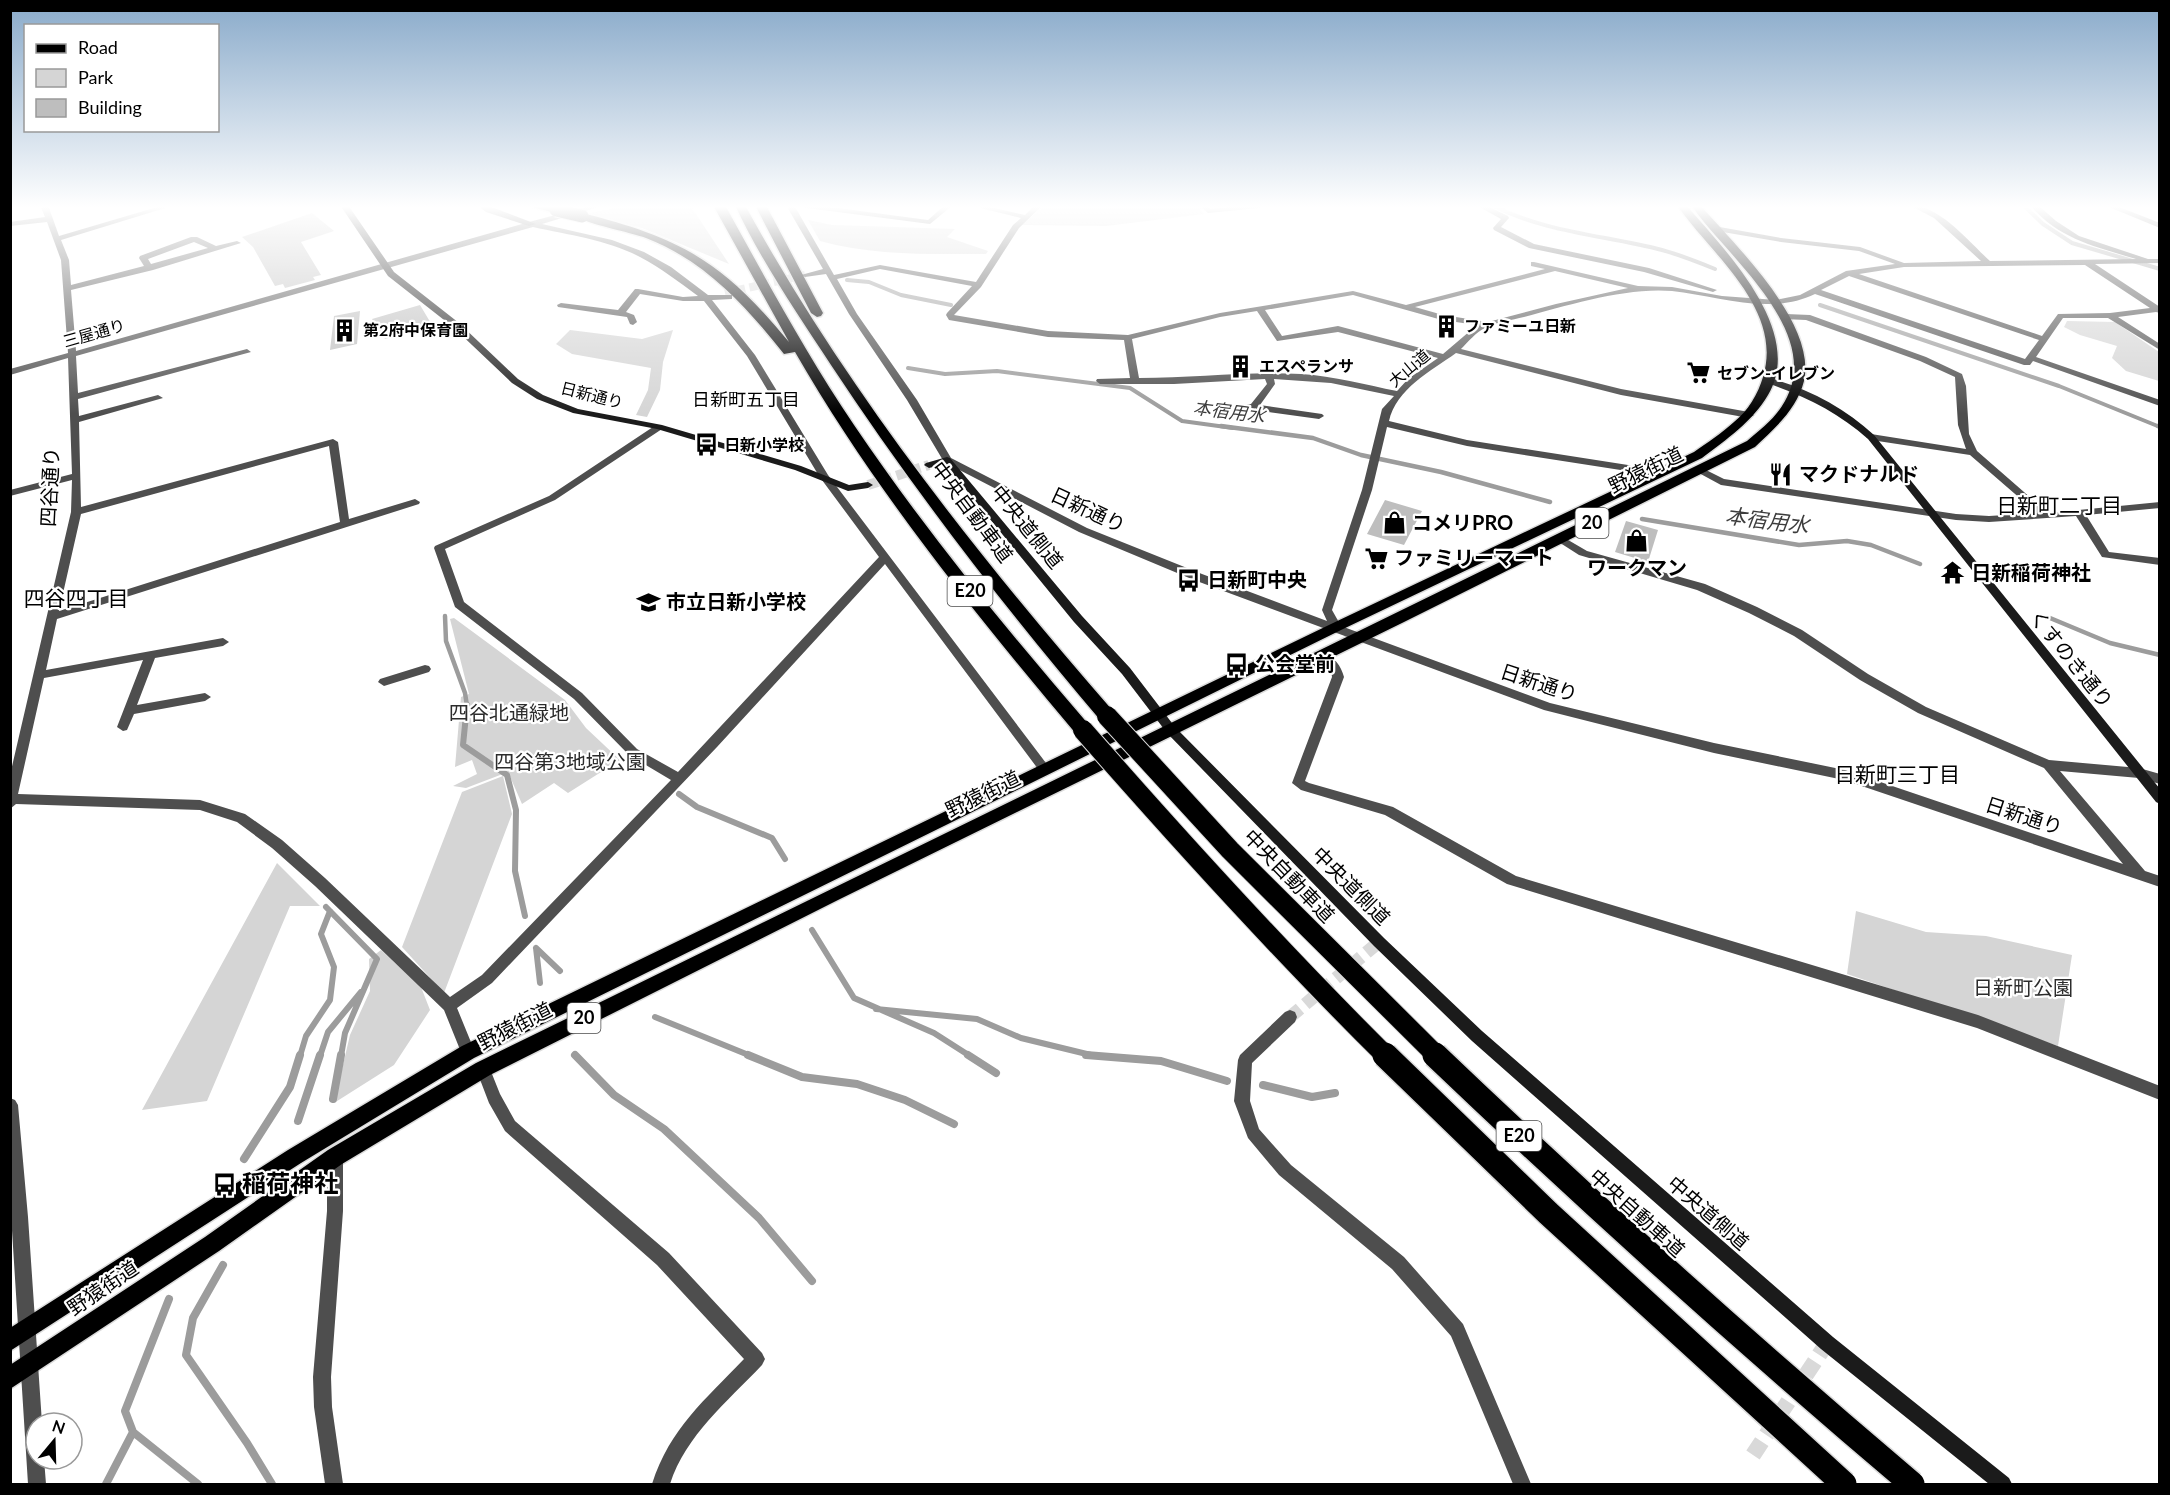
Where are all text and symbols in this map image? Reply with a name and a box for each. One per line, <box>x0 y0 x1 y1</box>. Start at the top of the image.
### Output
legend <box>24 24 219 132</box>
text: Road <box>78 36 118 58</box>
text: Park <box>78 66 114 88</box>
text: Building <box>78 96 142 118</box>
building icon: ファミーユ日新 <box>1433 313 1459 339</box>
street label: 三屋通り <box>60 315 127 350</box>
place label: ファミーユ日新 <box>1464 316 1576 335</box>
building icon: 第2府中保育園 <box>332 317 358 343</box>
place label: 第2府中保育園 <box>363 320 468 339</box>
street label: 大山道 <box>1384 345 1433 390</box>
building icon: エスペランサ <box>1228 353 1254 379</box>
place label: エスペランサ <box>1259 356 1354 375</box>
supermarket icon: セブン-イレブン <box>1686 360 1712 386</box>
place label: セブン-イレブン <box>1717 363 1835 382</box>
street label: 日新通り <box>559 378 625 411</box>
district label: 日新町五丁目 <box>692 388 800 410</box>
water label: 本宿用水 <box>1192 396 1268 427</box>
bus stop icon: 日新小学校 <box>693 432 719 458</box>
place label: 日新小学校 <box>724 435 804 454</box>
street label: 野猿街道 <box>1604 441 1687 497</box>
street label: 四谷通り <box>35 446 63 528</box>
street label: 中央自動車道 <box>927 456 1018 567</box>
restaurant icon: マクドナルド <box>1768 461 1794 487</box>
place label: マクドナルド <box>1799 461 1919 485</box>
street label: 中央道側道 <box>987 480 1069 573</box>
street label: 日新通り <box>1047 481 1130 537</box>
district label: 日新町二丁目 <box>1996 492 2122 517</box>
water label: 本宿用水 <box>1724 502 1812 537</box>
road number: 20 <box>1576 508 1608 538</box>
shop icon: コメリPRO <box>1381 510 1407 536</box>
place label: コメリPRO <box>1412 510 1513 534</box>
shop icon: ワークマン <box>1624 528 1650 554</box>
supermarket icon: ファミリーマート <box>1363 545 1389 571</box>
place label: ファミリーマート <box>1394 545 1554 569</box>
place label: ワークマン <box>1587 555 1687 579</box>
temple icon: 日新稲荷神社 <box>1940 560 1966 586</box>
place label: 日新稲荷神社 <box>1971 560 2091 584</box>
bus stop icon: 日新町中央 <box>1176 567 1202 593</box>
place label: 日新町中央 <box>1207 567 1307 591</box>
road number: E20 <box>948 576 992 606</box>
district label: 四谷四丁目 <box>24 585 129 610</box>
school or university icon: 市立日新小学校 <box>635 589 661 615</box>
place label: 市立日新小学校 <box>666 589 806 613</box>
street label: くすのき通り <box>2025 604 2119 712</box>
bus stop icon: 公会堂前 <box>1224 651 1250 677</box>
place label: 公会堂前 <box>1255 651 1335 675</box>
street label: 日新通り <box>1498 658 1581 706</box>
park label: 四谷北通緑地 <box>449 700 569 724</box>
park label: 四谷第3地域公園 <box>494 749 646 773</box>
district label: 日新町三丁目 <box>1834 761 1960 786</box>
street label: 野猿街道 <box>941 765 1024 821</box>
street label: 日新通り <box>1983 791 2066 839</box>
street label: 中央自動車道 <box>1239 824 1340 927</box>
street label: 中央道側道 <box>1308 841 1396 929</box>
park label: 日新町公園 <box>1973 975 2073 999</box>
street label: 野猿街道 <box>473 996 556 1054</box>
road number: 20 <box>568 1003 600 1033</box>
road number: E20 <box>1496 1121 1541 1151</box>
street label: 中央自動車道 <box>1585 1163 1690 1261</box>
place label: 稲荷神社 <box>242 1168 338 1197</box>
street label: 中央道側道 <box>1663 1170 1754 1254</box>
bus stop icon: 稲荷神社 <box>211 1171 237 1197</box>
street label: 野猿街道 <box>63 1255 142 1319</box>
north arrow <box>24 1411 84 1471</box>
text: N <box>50 1415 68 1437</box>

